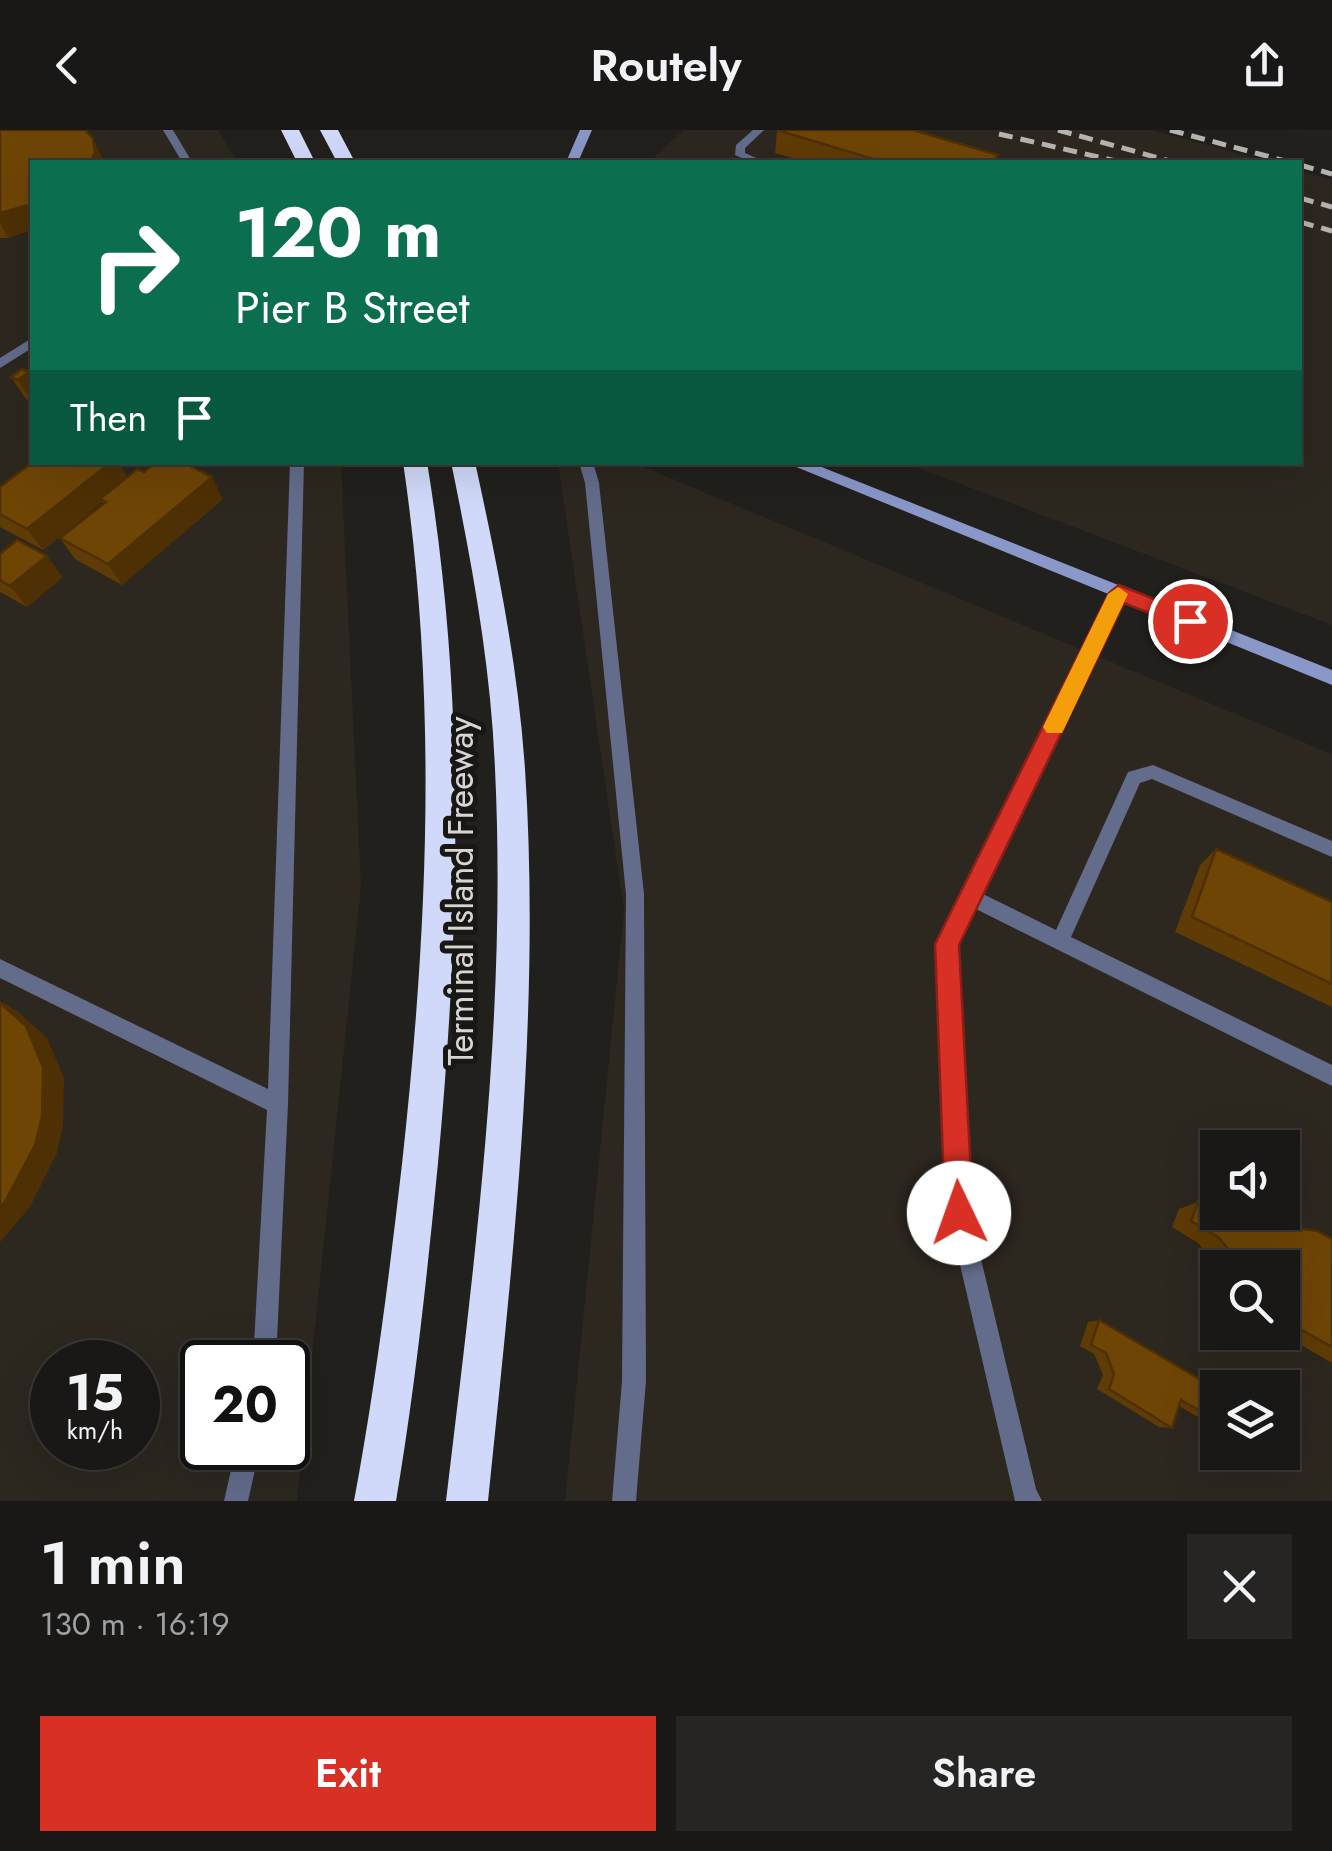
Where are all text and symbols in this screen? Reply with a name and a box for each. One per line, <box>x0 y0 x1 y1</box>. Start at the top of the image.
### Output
text: Routely <box>590 33 742 98</box>
icon: back <box>40 38 95 93</box>
icon: share <box>1237 38 1292 93</box>
text: 120 m <box>235 182 441 283</box>
icon: right <box>70 200 200 330</box>
text: Pier B Street <box>235 275 469 340</box>
text: Then <box>70 390 147 445</box>
icon: arrive <box>167 390 222 445</box>
pin <box>1148 579 1233 664</box>
icon: arrive <box>1163 594 1218 649</box>
street label: Terminal Island Freeway <box>436 716 486 1066</box>
map controls <box>1200 1130 1300 1470</box>
button: sound <box>1200 1130 1300 1230</box>
position arrow <box>907 1161 1011 1265</box>
button: search <box>1200 1250 1300 1350</box>
speed limit sign: 20 <box>180 1340 310 1470</box>
text: 15 <box>66 1356 124 1429</box>
button: layers <box>1200 1370 1300 1470</box>
text: km/h <box>67 1412 123 1448</box>
text: 1 min <box>40 1520 186 1607</box>
button: close <box>1187 1534 1292 1639</box>
text: 130 m · 16:19 <box>40 1601 230 1647</box>
button: Exit <box>40 1716 656 1831</box>
button: Share <box>676 1716 1292 1831</box>

